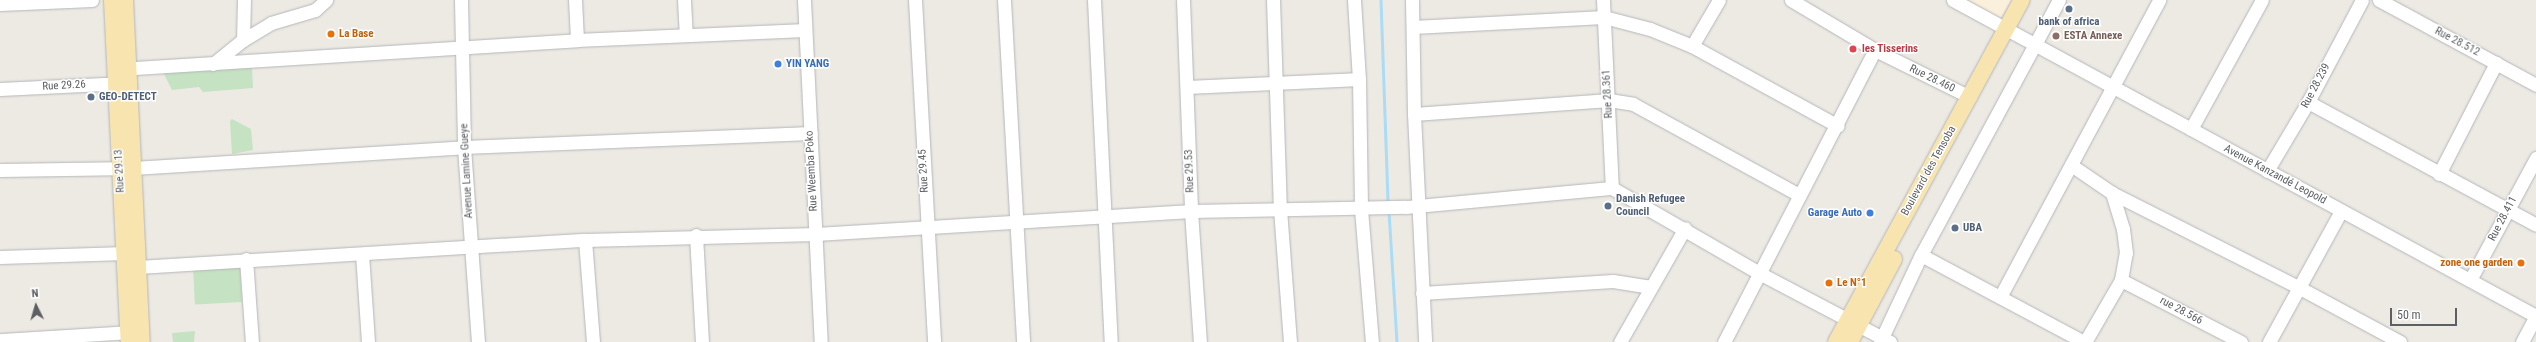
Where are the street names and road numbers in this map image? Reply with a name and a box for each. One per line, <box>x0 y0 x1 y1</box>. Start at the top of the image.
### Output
street label: Rue 28.512 <box>2432 25 2482 59</box>
street label: Rue 28.239 <box>2299 61 2333 111</box>
street label: Rue 28.460 <box>1907 62 1957 96</box>
street label: Rue 28.361 <box>1600 69 1616 119</box>
street label: Rue 29.26 <box>42 78 86 94</box>
street label: Avenue Lamine Gueye <box>458 123 476 219</box>
street label: Boulevard des Tensoba <box>1899 124 1959 218</box>
street label: Rue Weemba Poko <box>803 130 821 212</box>
street label: Avenue Kanzandé Leopold <box>2221 142 2329 208</box>
street label: Rue 29.13 <box>112 149 128 193</box>
street label: Rue 29.45 <box>916 149 932 193</box>
street label: Rue 29.53 <box>1183 149 1197 193</box>
street label: Rue 28.411 <box>2486 194 2520 244</box>
street label: rue 28.566 <box>2157 294 2205 328</box>

